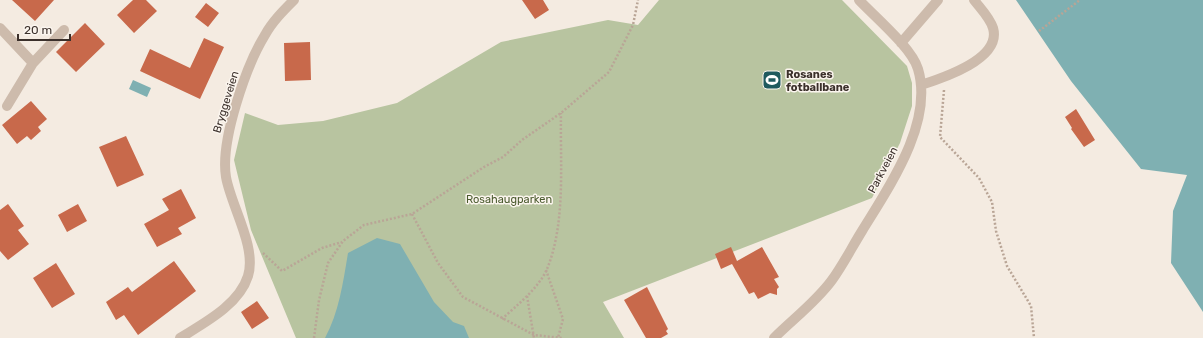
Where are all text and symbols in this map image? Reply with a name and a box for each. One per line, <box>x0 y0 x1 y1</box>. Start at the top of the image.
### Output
scale bar <box>18 16 70 42</box>
text: 20 m <box>24 23 52 37</box>
place label: Rosanes fotballbane <box>786 68 850 94</box>
street label: Bryggeveien <box>210 69 242 135</box>
sports icon: Rosanes fotballbane <box>761 69 783 91</box>
street label: Parkveien <box>865 145 901 195</box>
park label: Rosahaugparken <box>466 193 552 206</box>

